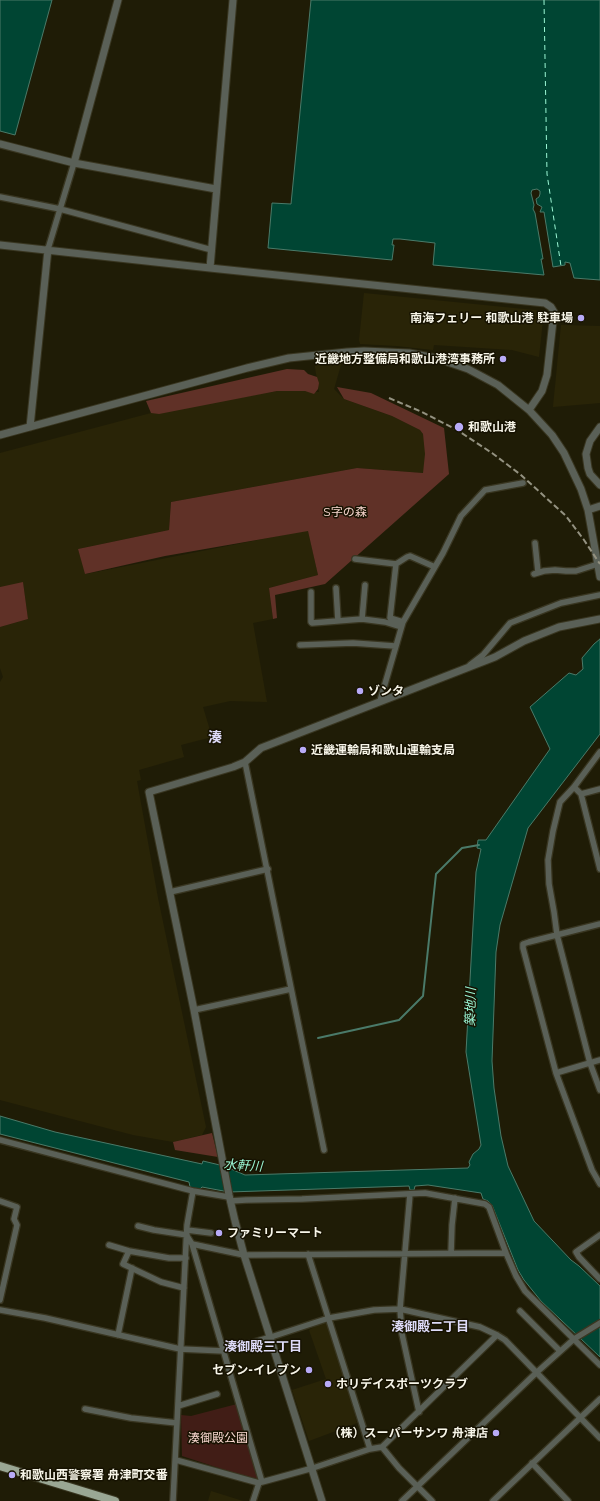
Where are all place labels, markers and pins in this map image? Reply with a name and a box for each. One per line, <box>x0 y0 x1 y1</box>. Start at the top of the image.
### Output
place label: 南海フェリー 和歌山港 駐車場 <box>410 311 573 325</box>
marker: 南海フェリー 和歌山港 駐車場 <box>576 313 586 323</box>
place label: 近畿地方整備局和歌山港湾事務所 <box>315 352 495 366</box>
marker: 近畿地方整備局和歌山港湾事務所 <box>498 354 508 364</box>
place label: 和歌山港 <box>468 420 516 434</box>
marker: 和歌山港 <box>453 421 465 433</box>
place label: ゾンタ <box>368 684 404 698</box>
marker: ゾンタ <box>355 686 365 696</box>
place label: 近畿運輸局和歌山運輸支局 <box>311 743 455 757</box>
marker: 近畿運輸局和歌山運輸支局 <box>298 745 308 755</box>
place label: ファミリーマート <box>227 1226 323 1240</box>
marker: ファミリーマート <box>214 1228 224 1238</box>
place label: セブン-イレブン <box>212 1363 301 1377</box>
marker: セブン-イレブン <box>304 1365 314 1375</box>
place label: ホリデイスポーツクラブ <box>336 1377 468 1391</box>
marker: ホリデイスポーツクラブ <box>323 1379 333 1389</box>
place label: （株）スーパーサンワ 舟津店 <box>329 1426 488 1440</box>
marker: （株）スーパーサンワ 舟津店 <box>491 1428 501 1438</box>
place label: 和歌山西警察署 舟津町交番 <box>20 1468 167 1482</box>
marker: 和歌山西警察署 舟津町交番 <box>7 1470 17 1480</box>

